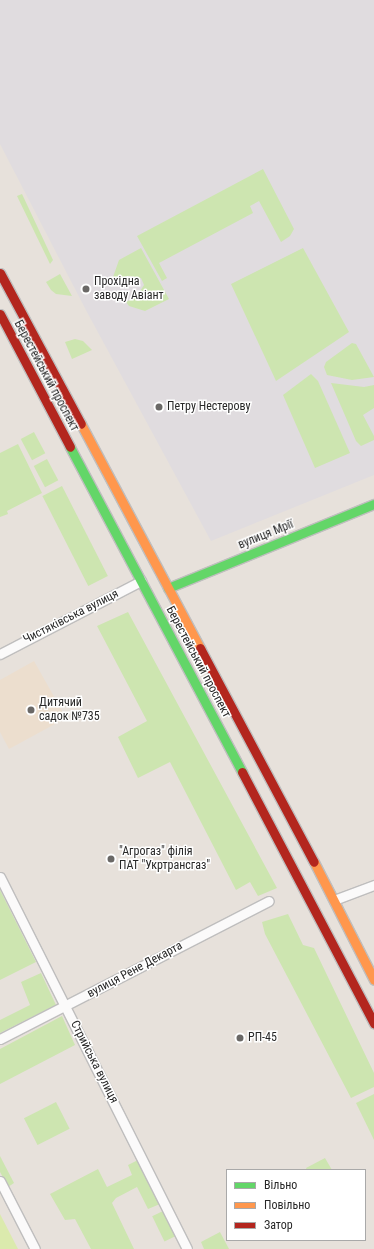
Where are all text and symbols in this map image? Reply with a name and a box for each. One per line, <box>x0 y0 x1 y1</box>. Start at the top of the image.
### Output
place label: Прохідна заводу Авіант <box>94 275 164 303</box>
marker: Прохідна заводу Авіант <box>81 284 91 294</box>
street label: Берестейський проспект <box>11 318 81 434</box>
place label: Петру Нестерову <box>167 400 251 414</box>
marker: Петру Нестерову <box>154 402 164 412</box>
street label: вулиця Мрії <box>236 517 296 553</box>
street label: Чистяківська вулиця <box>21 587 121 647</box>
street label: Берестейський проспект <box>163 604 233 720</box>
place label: Дитячий садок №735 <box>39 696 100 724</box>
marker: Дитячий садок №735 <box>26 705 36 715</box>
place label: "Агрогаз" філія ПАТ "Укртрансгаз" <box>119 845 210 873</box>
marker: "Агрогаз" філія ПАТ "Укртрансгаз" <box>106 854 116 864</box>
street label: вулиця Рене Декарта <box>85 939 185 1001</box>
street label: Стрийська вулиця <box>67 1018 121 1106</box>
place label: РП-45 <box>248 1031 277 1045</box>
marker: РП-45 <box>235 1033 245 1043</box>
legend <box>226 1169 366 1241</box>
text: Вільно <box>264 1178 297 1192</box>
text: Повільно <box>264 1198 310 1212</box>
text: Затор <box>264 1218 293 1232</box>

